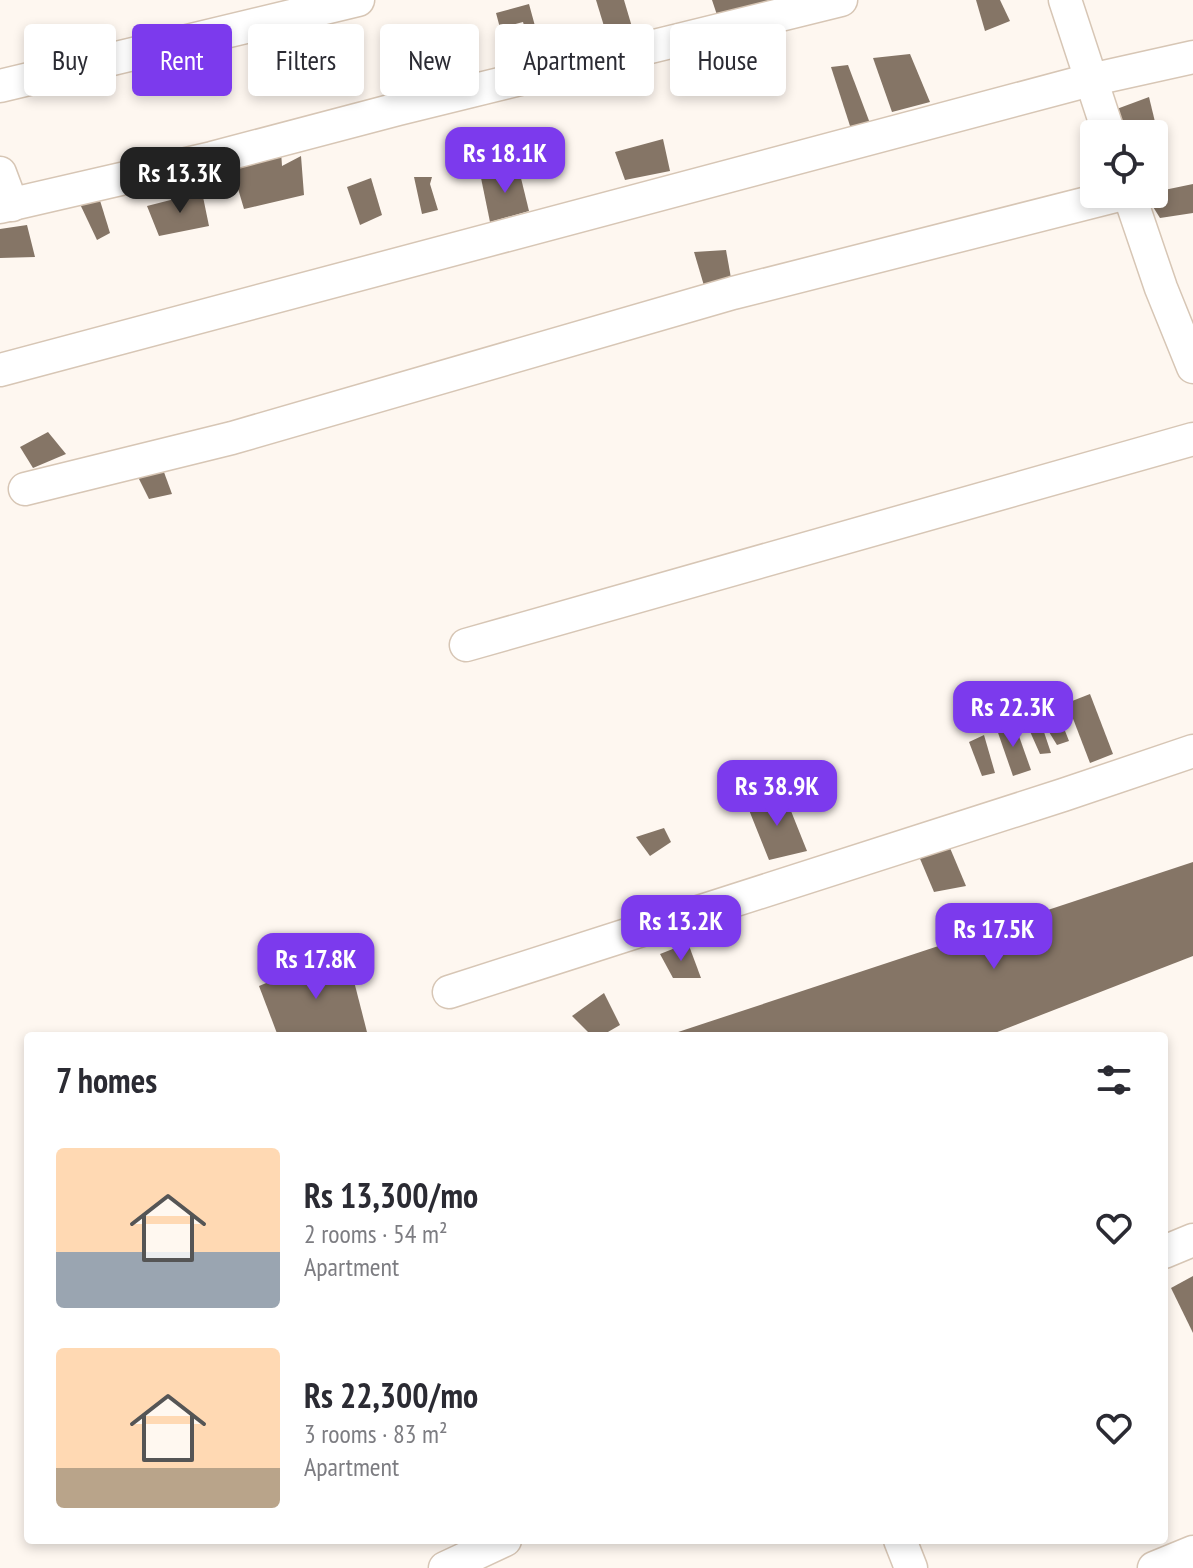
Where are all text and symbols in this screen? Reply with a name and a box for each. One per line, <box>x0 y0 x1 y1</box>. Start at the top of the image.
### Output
chip: Buy <box>24 24 116 96</box>
chip: Rent <box>132 24 232 96</box>
chip: Filters <box>248 24 364 96</box>
chip: New <box>380 24 479 96</box>
chip: Apartment <box>495 24 654 96</box>
chip: House <box>670 24 786 96</box>
map controls <box>1080 120 1168 208</box>
button: locate <box>1080 120 1168 208</box>
pin: Rs 18.1K <box>422 127 588 195</box>
text: Rs 18.1K <box>463 136 547 169</box>
pin: Rs 13.3K <box>97 147 263 215</box>
text: Rs 13.3K <box>138 156 222 189</box>
pin: Rs 22.3K <box>930 681 1096 749</box>
text: Rs 22.3K <box>971 690 1055 723</box>
pin: Rs 38.9K <box>694 760 860 828</box>
text: Rs 38.9K <box>735 769 819 802</box>
pin: Rs 13.2K <box>598 895 764 963</box>
pin: Rs 17.5K <box>911 903 1077 971</box>
text: Rs 13.2K <box>639 904 723 937</box>
text: Rs 17.5K <box>953 912 1035 945</box>
pin: Rs 17.8K <box>233 933 399 1001</box>
text: Rs 17.8K <box>275 942 357 975</box>
text: 7 homes <box>56 1058 157 1102</box>
icon: filters <box>1092 1058 1136 1102</box>
text: Rs 13,300/mo <box>304 1173 478 1217</box>
icon: home <box>120 1180 216 1276</box>
icon: heart <box>1092 1206 1136 1250</box>
text: 2 rooms · 54 m² <box>304 1217 448 1250</box>
text: Apartment <box>304 1250 399 1283</box>
text: Rs 22,300/mo <box>304 1373 478 1417</box>
icon: home <box>120 1380 216 1476</box>
icon: heart <box>1092 1406 1136 1450</box>
text: 3 rooms · 83 m² <box>304 1417 448 1450</box>
text: Apartment <box>304 1450 399 1483</box>

